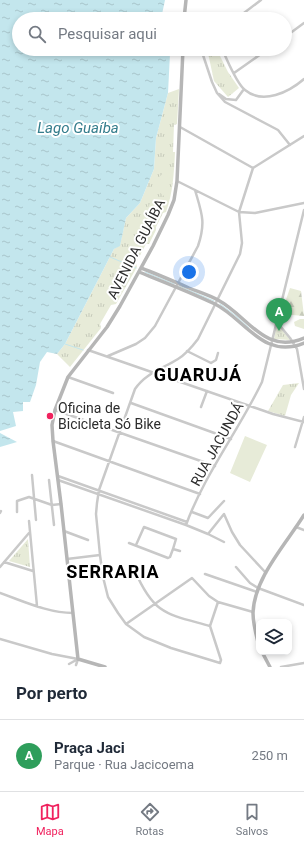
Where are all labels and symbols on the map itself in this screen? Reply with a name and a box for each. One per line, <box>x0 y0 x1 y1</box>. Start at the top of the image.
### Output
water label: Lago Guaíba <box>37 119 119 137</box>
street label: AVENIDA GUAÍBA <box>103 196 168 302</box>
your location <box>179 262 199 282</box>
pin: A <box>266 298 292 331</box>
district label: GUARUJÁ <box>154 364 242 385</box>
street label: RUA JACUNDÁ <box>187 399 247 489</box>
place label: Oficina de Bicicleta Só Bike <box>58 400 161 432</box>
marker: Oficina de Bicicleta Só Bike <box>45 411 55 421</box>
district label: SERRARIA <box>66 561 160 582</box>

